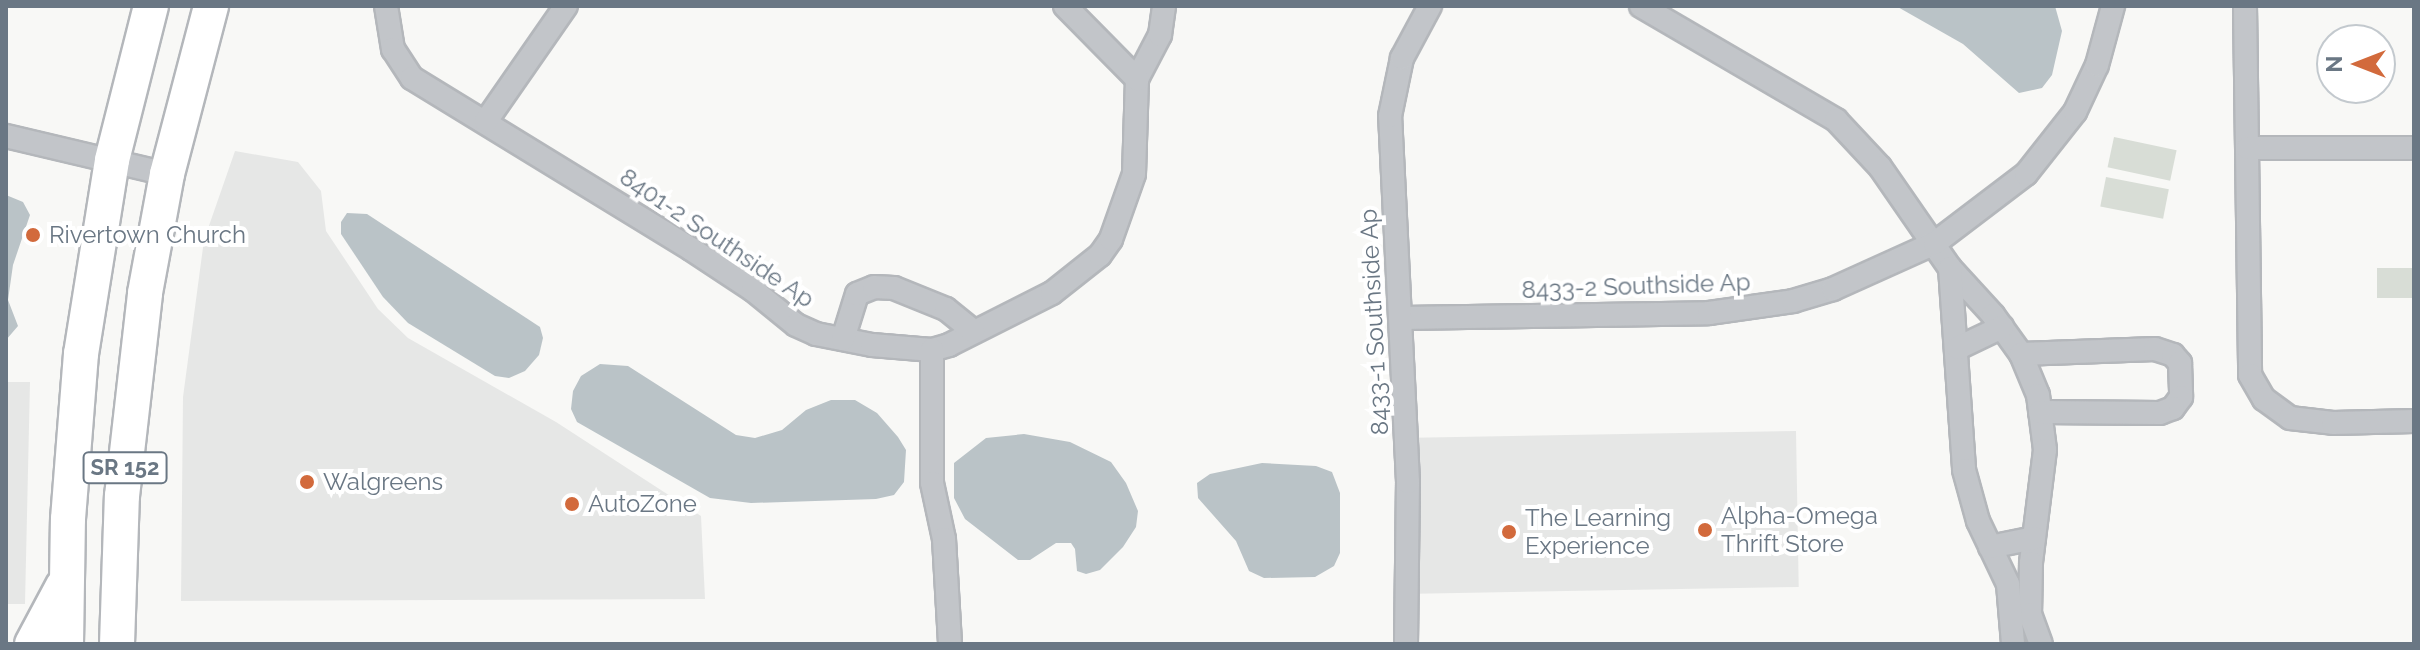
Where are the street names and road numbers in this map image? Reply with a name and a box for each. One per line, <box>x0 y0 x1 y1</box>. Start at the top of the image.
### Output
street label: 8401-2 Southside Ap <box>614 162 820 314</box>
street label: 8433-1 Southside Ap <box>1354 208 1394 436</box>
street label: 8433-2 Southside Ap <box>1521 268 1751 304</box>
road number: SR 152 <box>81 450 169 486</box>

